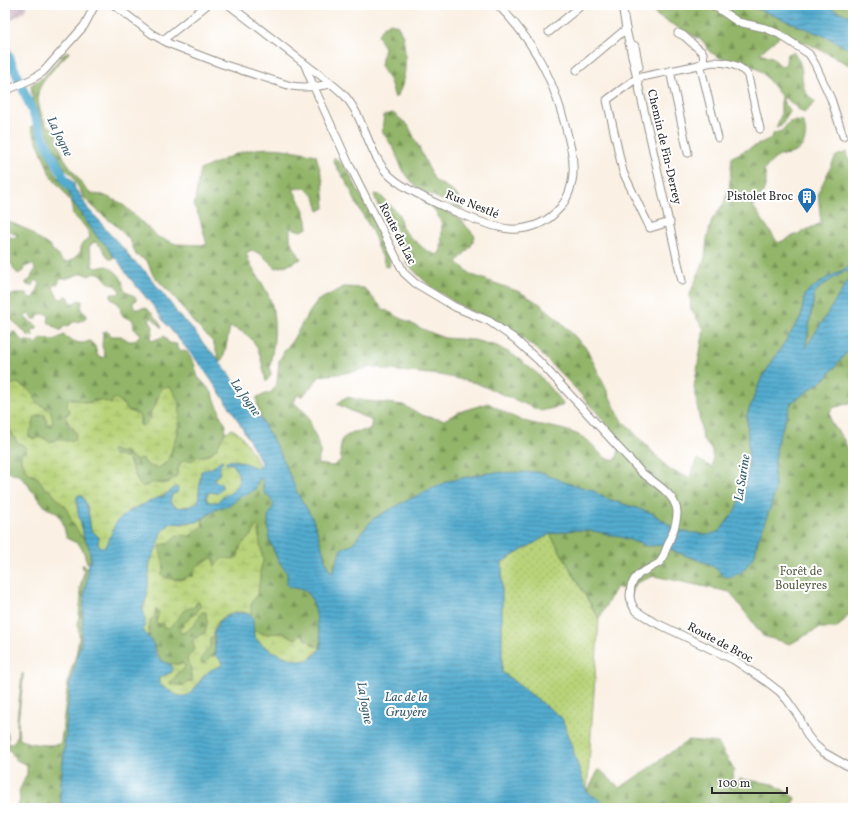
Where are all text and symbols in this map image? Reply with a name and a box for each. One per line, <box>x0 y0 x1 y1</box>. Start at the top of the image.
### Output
street label: Chemin de Fin-Derrey <box>643 88 685 207</box>
water label: La Jogne <box>42 114 77 160</box>
building icon: Pistolet Broc <box>796 186 818 214</box>
street label: Rue Nestlé <box>443 187 501 223</box>
place label: Pistolet Broc <box>727 189 793 205</box>
street label: Route du Lac <box>375 200 419 268</box>
water label: La Jogne <box>225 375 265 421</box>
water label: La Sarine <box>730 453 756 503</box>
park label: Forêt de Bouleyres <box>775 564 827 594</box>
street label: Route de Broc <box>684 619 756 667</box>
water label: La Jogne <box>351 680 377 726</box>
water label: Lac de la Gruyère <box>384 689 428 722</box>
scale bar <box>712 769 787 795</box>
text: 100 m <box>718 776 751 792</box>

